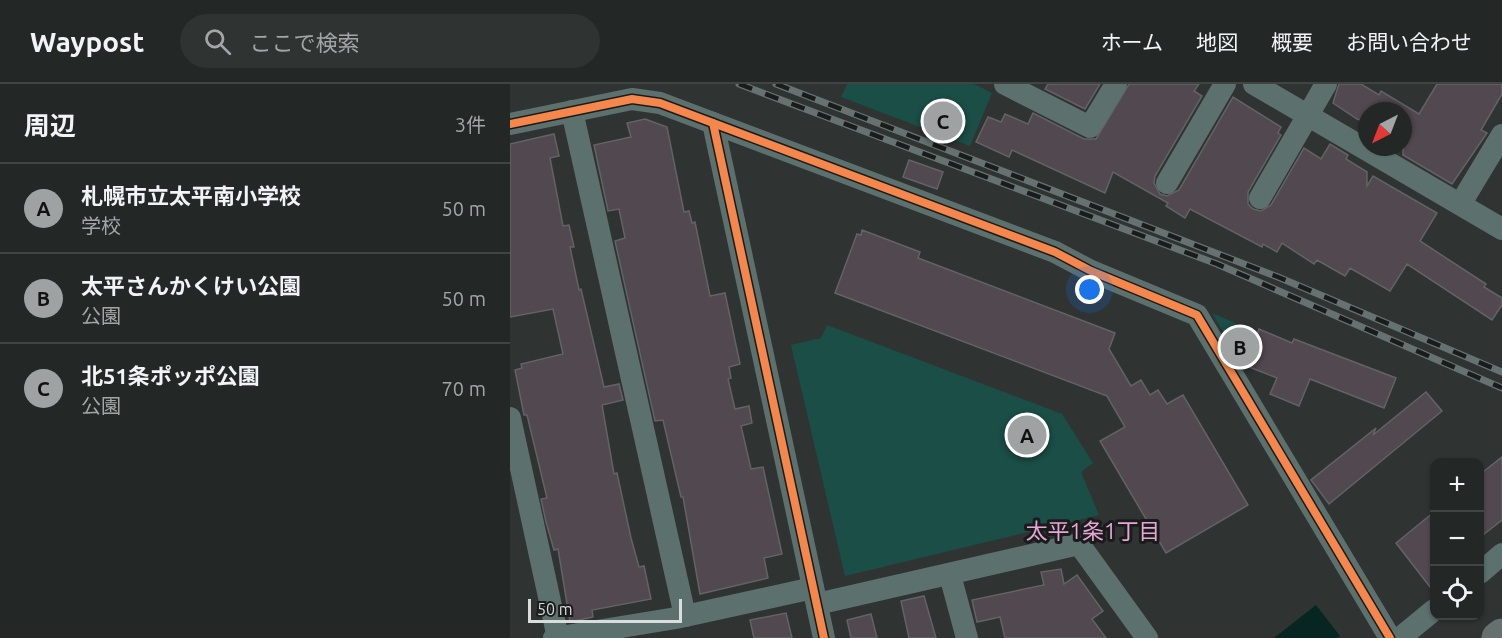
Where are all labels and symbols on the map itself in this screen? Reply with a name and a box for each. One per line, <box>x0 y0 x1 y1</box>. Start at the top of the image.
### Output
pin: C <box>924 99 962 144</box>
north arrow <box>1358 102 1412 156</box>
your location <box>1075 275 1104 304</box>
pin: B <box>1220 324 1260 370</box>
pin: A <box>1008 412 1046 458</box>
district label: 太平1条1丁目 <box>1026 518 1160 543</box>
scale bar <box>528 596 682 624</box>

